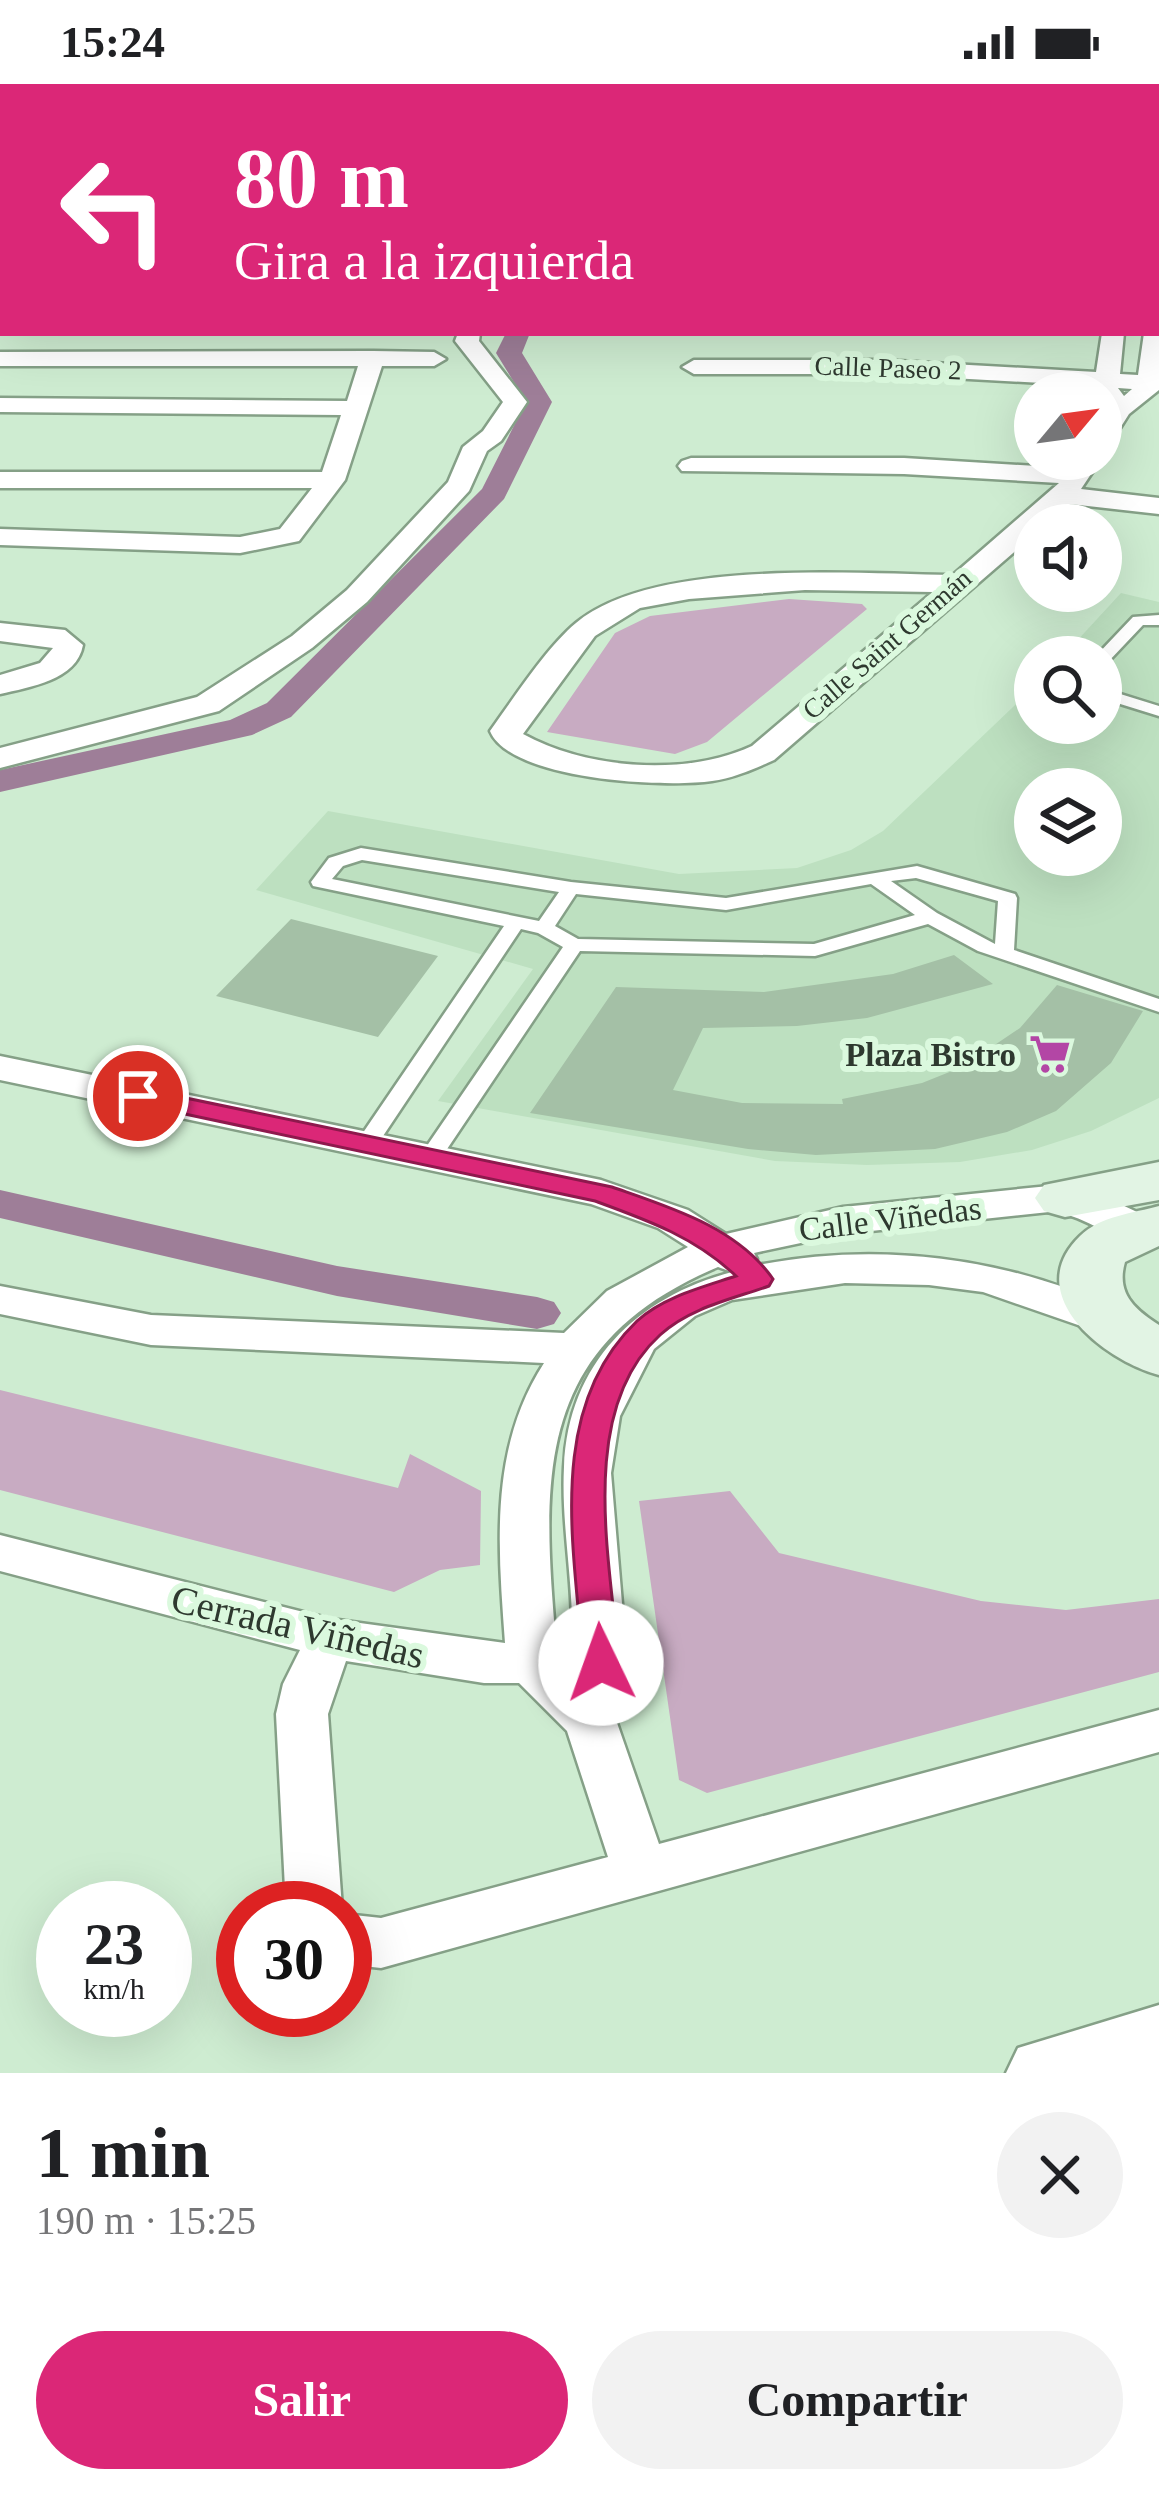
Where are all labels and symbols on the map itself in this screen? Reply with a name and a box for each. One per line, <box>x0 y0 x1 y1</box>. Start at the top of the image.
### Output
street label: Calle Paseo 2 <box>814 350 962 386</box>
north arrow <box>1014 372 1122 480</box>
street label: Calle Saint Germán <box>797 563 978 725</box>
supermarket icon: Plaza Bistro <box>1027 1031 1073 1077</box>
place label: Plaza Bistro <box>845 1037 1016 1073</box>
pin <box>87 1045 189 1147</box>
street label: Calle Viñedas <box>797 1190 983 1248</box>
street label: Cerrada Viñedas <box>167 1577 428 1676</box>
position arrow <box>538 1600 664 1726</box>
speed limit sign: 30 <box>216 1881 372 2037</box>

